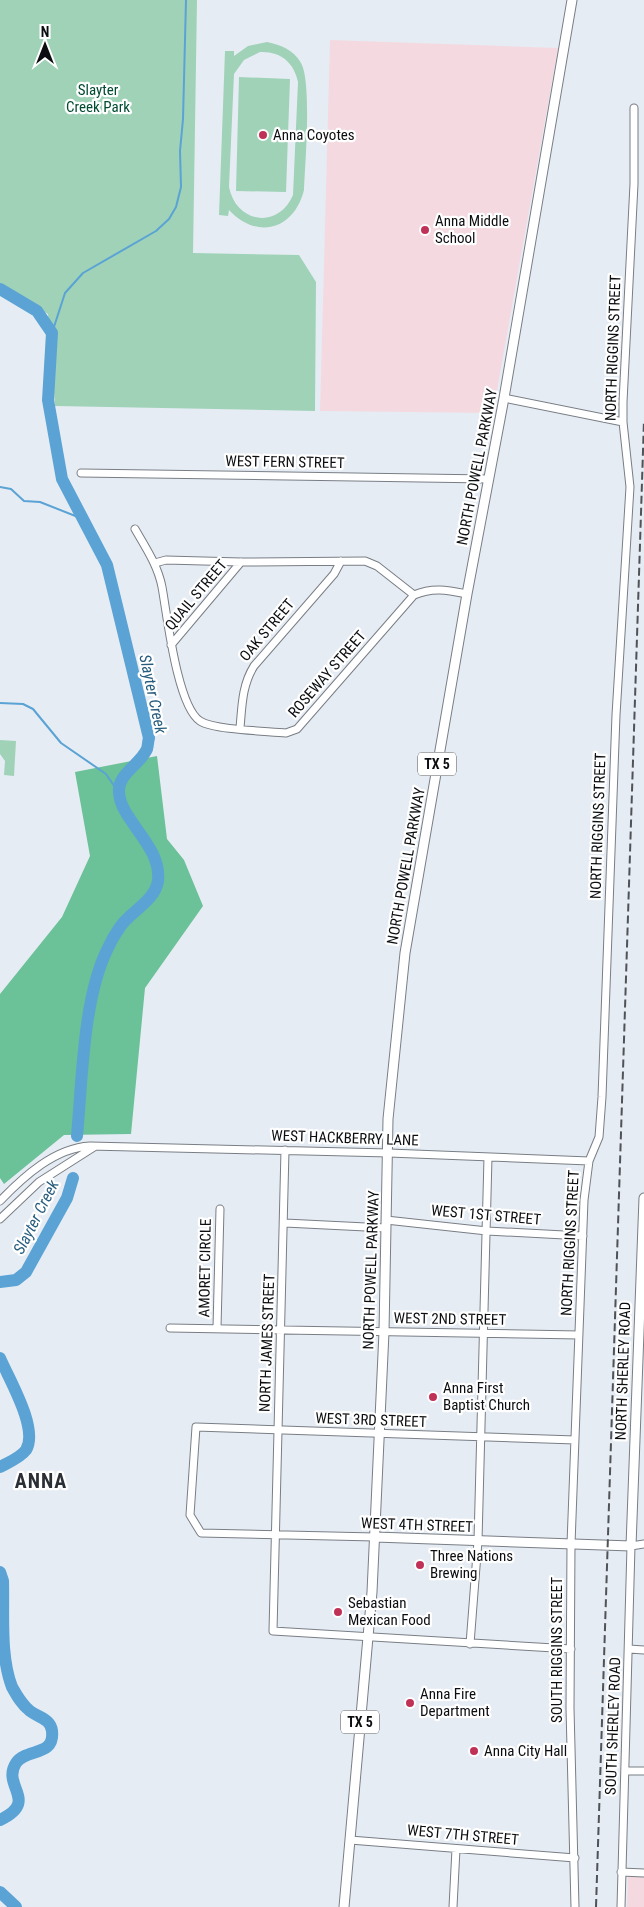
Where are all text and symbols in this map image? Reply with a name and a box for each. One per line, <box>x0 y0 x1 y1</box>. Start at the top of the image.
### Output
north arrow <box>20 20 70 70</box>
text: N <box>41 24 49 40</box>
park label: Slayter Creek Park <box>66 81 130 116</box>
place label: Anna Coyotes <box>273 126 355 144</box>
marker: Anna Coyotes <box>257 129 269 141</box>
place label: Anna Middle School <box>435 212 509 247</box>
marker: Anna Middle School <box>419 224 431 236</box>
street label: NORTH RIGGINS STREET <box>601 274 625 421</box>
street label: NORTH POWELL PARKWAY <box>453 387 501 547</box>
street label: WEST FERN STREET <box>225 452 345 472</box>
street label: QUAIL STREET <box>161 556 231 634</box>
street label: OAK STREET <box>236 595 298 665</box>
street label: ROSEWAY STREET <box>284 627 370 721</box>
water label: Slayter Creek <box>135 653 171 736</box>
road number: TX 5 <box>418 752 456 776</box>
street label: NORTH RIGGINS STREET <box>586 752 610 899</box>
street label: NORTH POWELL PARKWAY <box>383 786 429 946</box>
street label: WEST HACKBERRY LANE <box>271 1126 419 1150</box>
street label: NORTH RIGGINS STREET <box>557 1169 583 1317</box>
water label: Slayter Creek <box>9 1176 63 1257</box>
street label: NORTH POWELL PARKWAY <box>359 1190 383 1350</box>
street label: WEST 1ST STREET <box>430 1201 542 1229</box>
street label: AMORET CIRCLE <box>195 1218 215 1318</box>
street label: NORTH JAMES STREET <box>256 1273 278 1412</box>
street label: NORTH SHERLEY ROAD <box>612 1301 634 1441</box>
street label: WEST 2ND STREET <box>393 1309 507 1329</box>
place label: Anna First Baptist Church <box>443 1379 530 1414</box>
marker: Anna First Baptist Church <box>427 1391 439 1403</box>
street label: WEST 3RD STREET <box>315 1409 427 1431</box>
district label: ANNA <box>15 1469 67 1493</box>
street label: WEST 4TH STREET <box>361 1514 473 1536</box>
place label: Three Nations Brewing <box>430 1547 513 1582</box>
marker: Three Nations Brewing <box>414 1559 426 1571</box>
street label: SOUTH RIGGINS STREET <box>548 1577 566 1723</box>
place label: Sebastian Mexican Food <box>348 1594 431 1629</box>
marker: Sebastian Mexican Food <box>332 1606 344 1618</box>
street label: SOUTH SHERLEY ROAD <box>602 1657 624 1795</box>
place label: Anna Fire Department <box>420 1685 490 1720</box>
marker: Anna Fire Department <box>404 1697 416 1709</box>
road number: TX 5 <box>341 1710 379 1734</box>
place label: Anna City Hall <box>484 1742 567 1760</box>
marker: Anna City Hall <box>468 1745 480 1757</box>
street label: WEST 7TH STREET <box>406 1821 520 1849</box>

